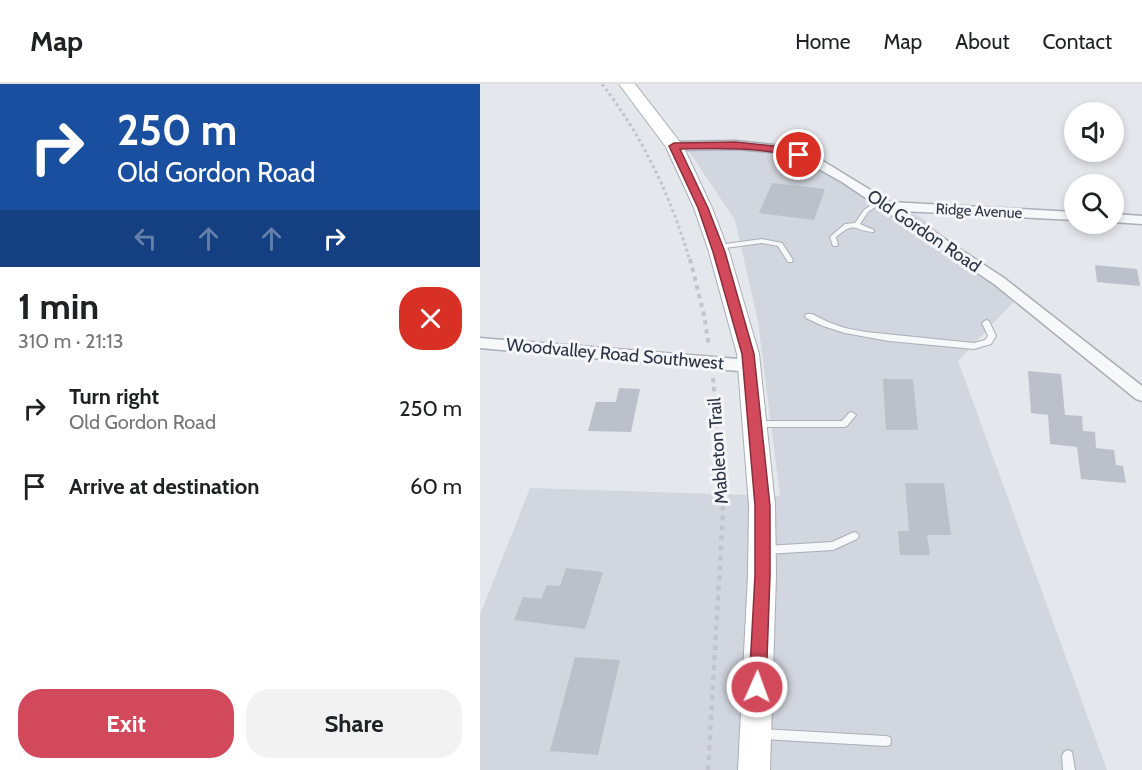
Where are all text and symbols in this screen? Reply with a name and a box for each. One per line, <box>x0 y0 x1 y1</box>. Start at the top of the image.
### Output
text: Map <box>30 24 83 58</box>
text: Home <box>795 29 851 54</box>
text: Map <box>884 29 922 54</box>
text: About <box>955 29 1009 54</box>
text: Contact <box>1042 29 1112 54</box>
map controls <box>1064 102 1124 234</box>
button: sound <box>1064 102 1124 162</box>
text: 250 m <box>117 104 237 156</box>
icon: right <box>18 108 96 186</box>
pin <box>773 129 824 180</box>
icon: arrive <box>782 138 815 171</box>
text: Old Gordon Road <box>117 156 316 189</box>
button: search <box>1064 174 1124 234</box>
street label: Old Gordon Road <box>863 185 985 277</box>
street label: Ridge Avenue <box>935 200 1023 222</box>
icon: left <box>129 222 162 255</box>
icon: ahead <box>192 222 225 255</box>
icon: ahead <box>255 222 288 255</box>
icon: right <box>318 222 351 255</box>
text: 1 min <box>18 284 99 328</box>
button: close <box>399 287 462 350</box>
text: 310 m · 21:13 <box>18 329 124 353</box>
street label: Woodvalley Road Southwest <box>505 334 725 374</box>
text: Turn right <box>69 383 159 410</box>
icon: right <box>18 392 51 425</box>
text: 250 m <box>399 395 462 422</box>
street label: Mableton Trail <box>703 396 733 505</box>
text: Old Gordon Road <box>69 410 216 434</box>
icon: arrive <box>18 470 51 503</box>
text: Arrive at destination <box>69 473 259 500</box>
text: 60 m <box>410 473 462 500</box>
position arrow <box>725 655 789 719</box>
button: Exit <box>18 689 234 758</box>
button: Share <box>246 689 462 758</box>

